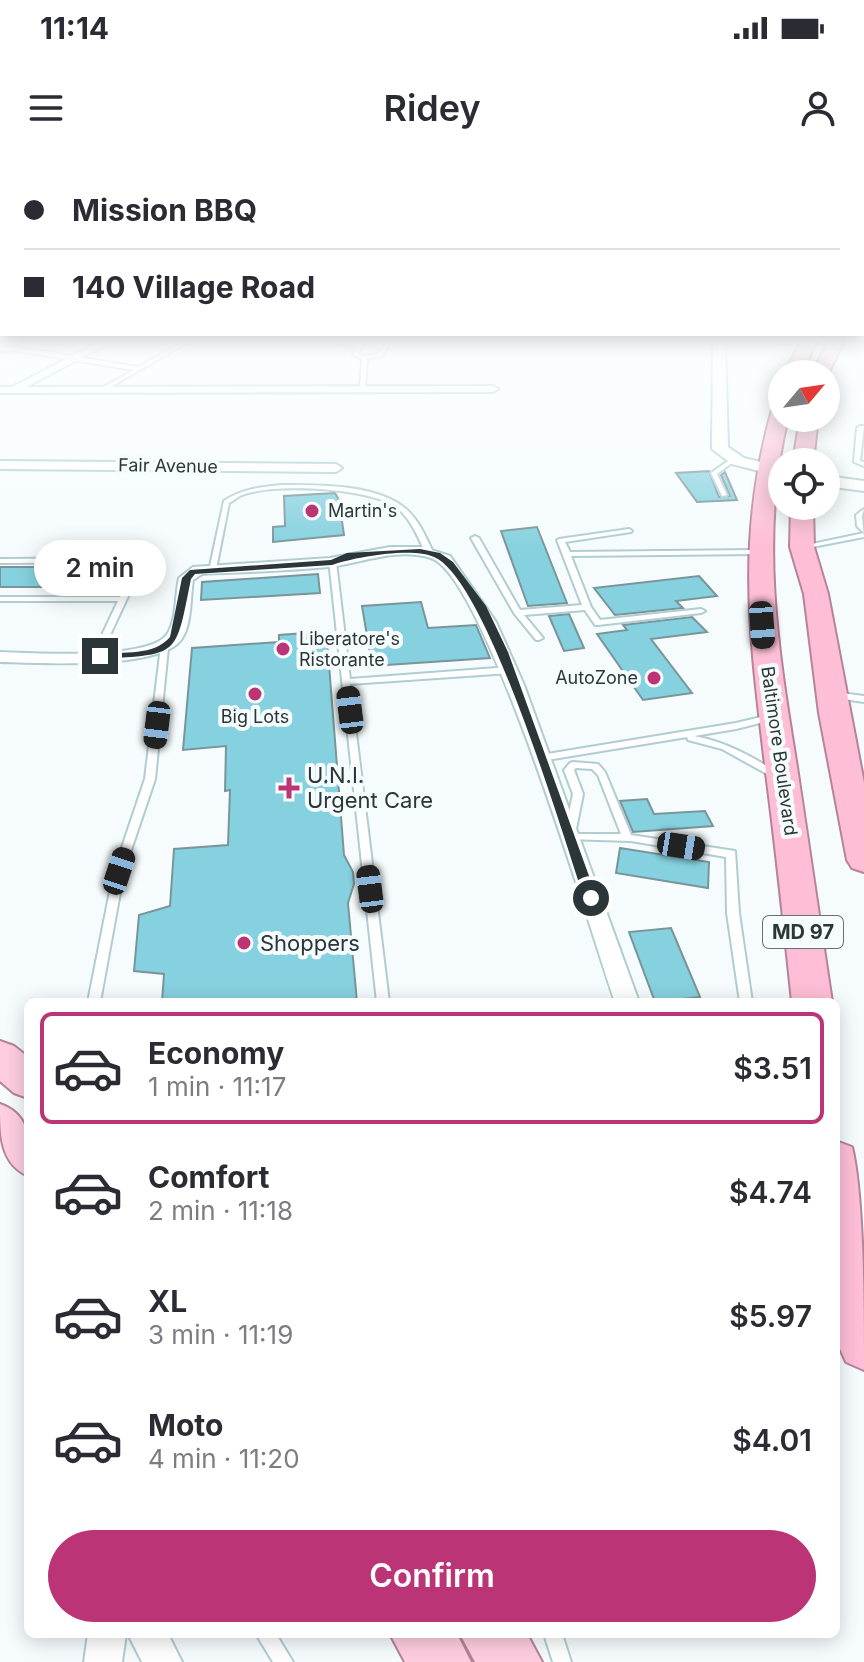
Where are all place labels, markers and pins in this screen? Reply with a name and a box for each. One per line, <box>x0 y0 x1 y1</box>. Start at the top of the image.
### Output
place label: Martin's <box>328 500 397 521</box>
marker: Martin's <box>303 502 321 520</box>
place label: Liberatore's Ristorante <box>299 628 400 670</box>
marker: Liberatore's Ristorante <box>274 640 292 658</box>
place label: AutoZone <box>555 667 638 688</box>
marker: AutoZone <box>645 669 663 687</box>
marker: Big Lots <box>246 685 264 703</box>
place label: Big Lots <box>221 706 289 727</box>
place label: U.N.I. Urgent Care <box>307 762 433 813</box>
marker: U.N.I. Urgent Care <box>278 777 300 799</box>
place label: Shoppers <box>260 930 360 956</box>
marker: Shoppers <box>235 934 253 952</box>

